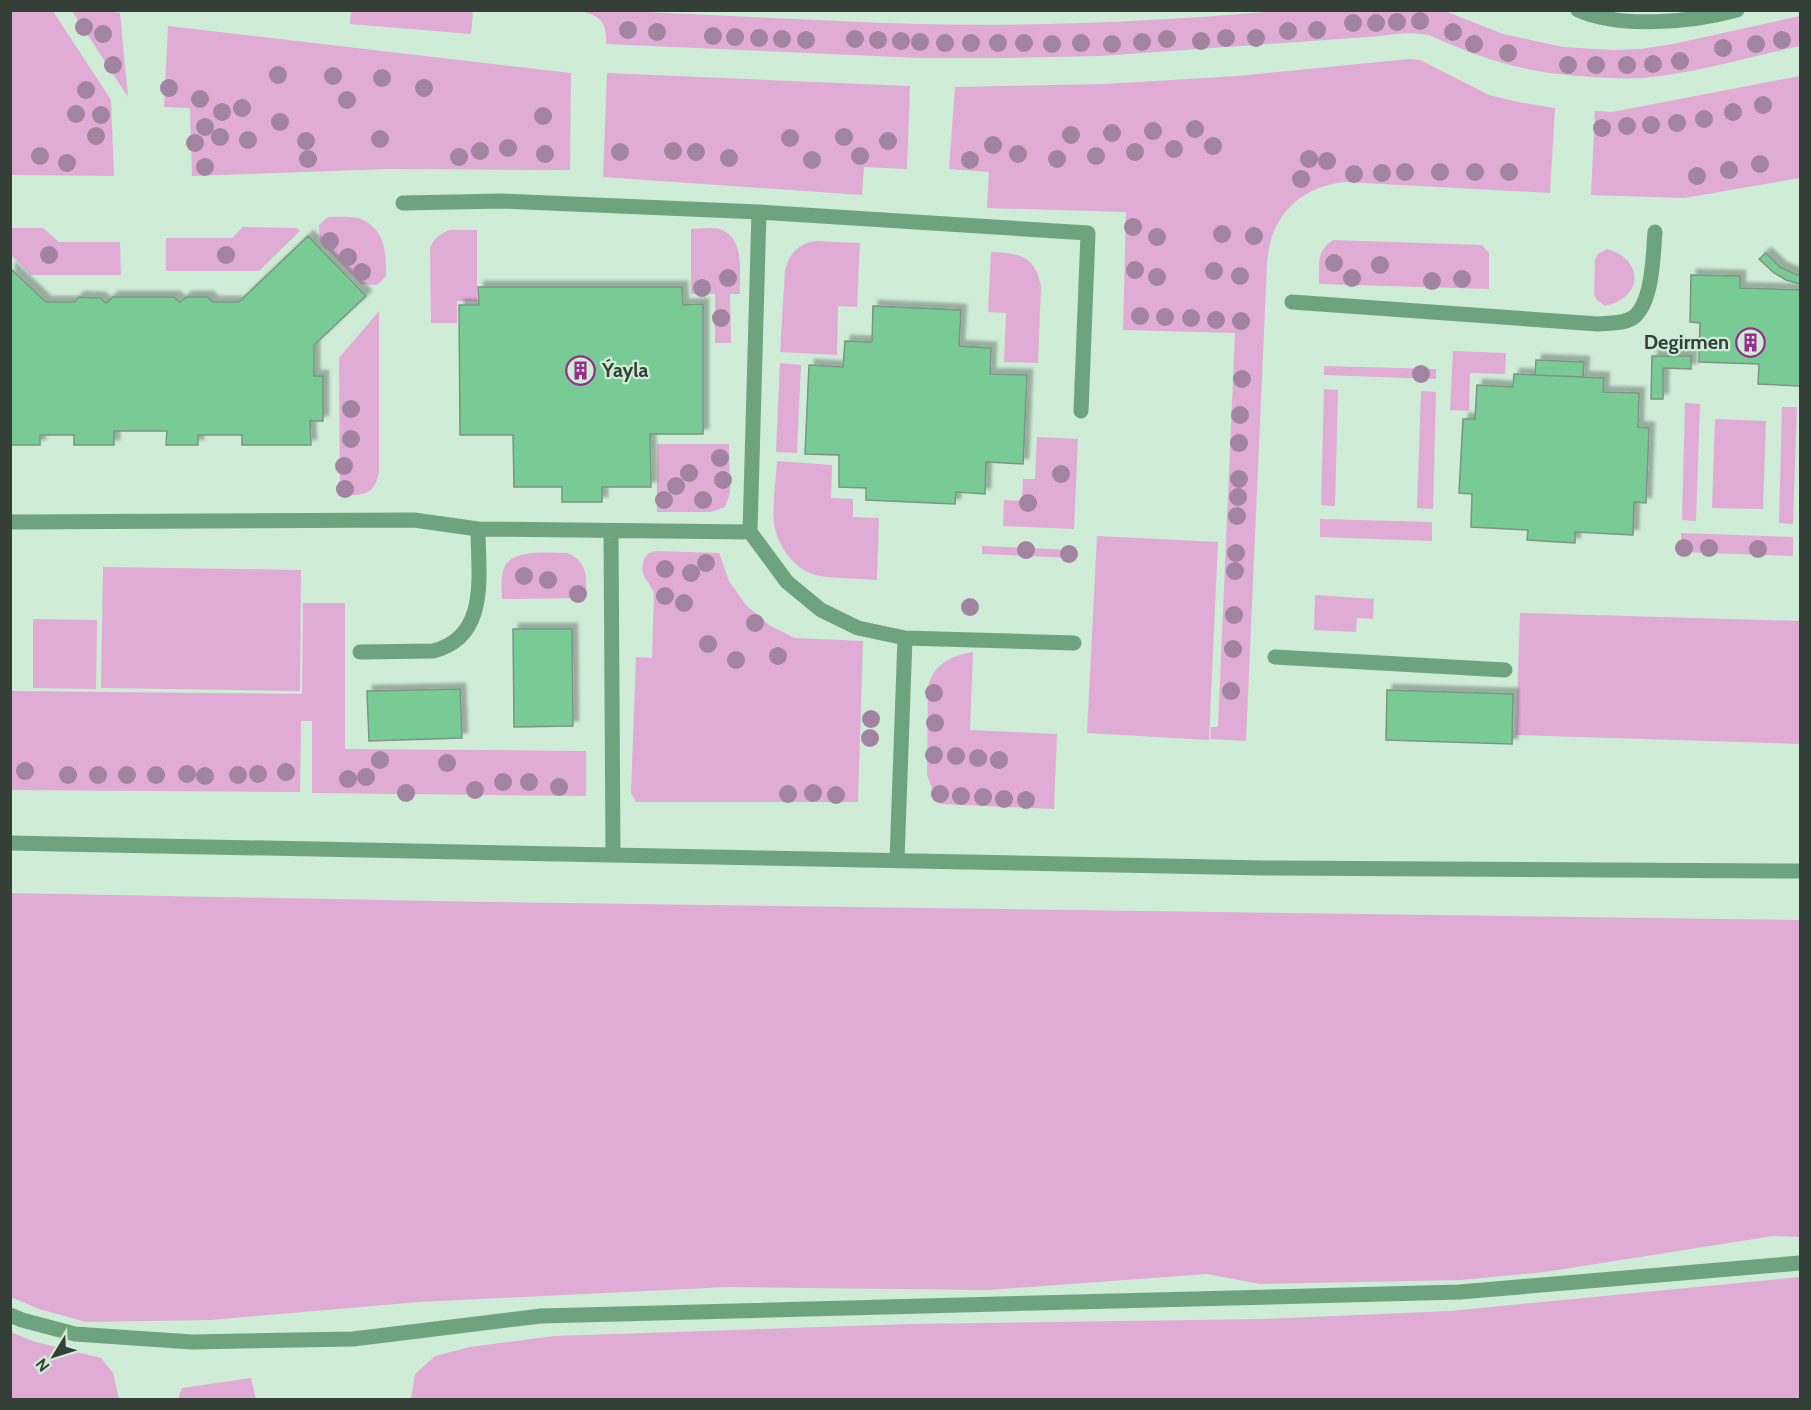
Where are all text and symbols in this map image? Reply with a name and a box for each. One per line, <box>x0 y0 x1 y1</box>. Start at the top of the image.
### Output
building icon: Degirmen <box>1734 326 1766 358</box>
place label: Degirmen <box>1644 330 1729 354</box>
building icon: Ýayla <box>565 354 597 386</box>
place label: Ýayla <box>601 358 648 382</box>
north arrow <box>24 1326 84 1386</box>
text: N <box>32 1355 54 1375</box>

